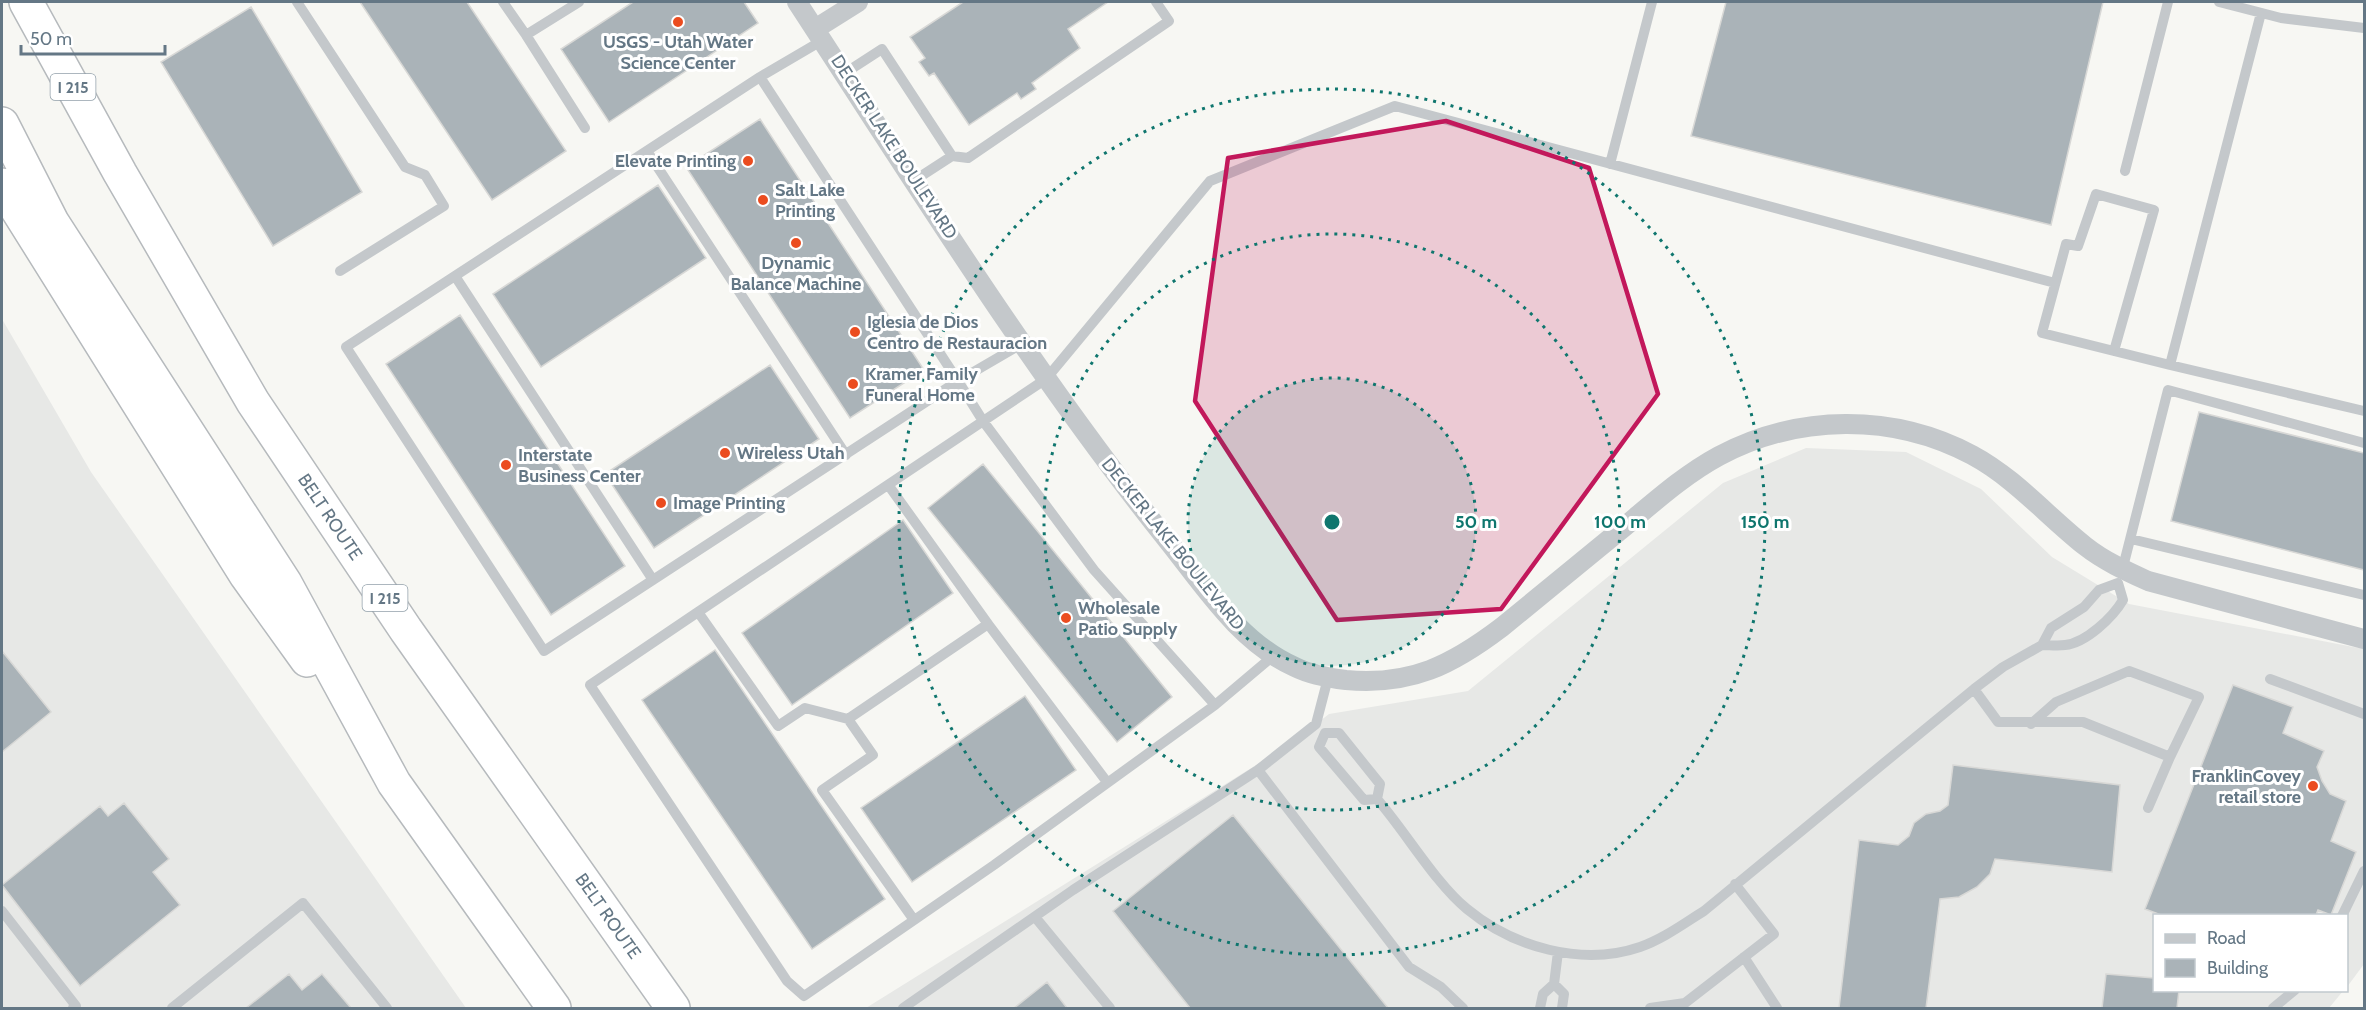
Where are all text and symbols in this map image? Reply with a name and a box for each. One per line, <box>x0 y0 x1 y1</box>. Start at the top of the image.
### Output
marker: USGS - Utah Water Science Center <box>671 15 685 29</box>
scale bar <box>21 18 165 56</box>
text: 50 m <box>30 28 72 50</box>
place label: USGS - Utah Water Science Center <box>603 31 753 74</box>
street label: DECKER LAKE BOULEVARD <box>826 51 962 243</box>
road number: I 215 <box>50 74 96 100</box>
place label: Elevate Printing <box>615 150 736 172</box>
marker: Elevate Printing <box>741 154 755 168</box>
place label: Salt Lake Printing <box>775 179 845 222</box>
marker: Salt Lake Printing <box>756 193 770 207</box>
marker: Dynamic Balance Machine <box>789 236 803 250</box>
place label: Dynamic Balance Machine <box>731 252 861 295</box>
place label: Iglesia de Dios Centro de Restauracion <box>867 311 1047 354</box>
marker: Iglesia de Dios Centro de Restauracion <box>848 325 862 339</box>
place label: Kramer Family Funeral Home <box>865 363 978 406</box>
marker: Kramer Family Funeral Home <box>846 377 860 391</box>
place label: Wireless Utah <box>737 442 845 464</box>
place label: Interstate Business Center <box>518 444 641 487</box>
marker: Wireless Utah <box>718 446 732 460</box>
street label: DECKER LAKE BOULEVARD <box>1097 453 1249 635</box>
marker: Interstate Business Center <box>499 458 513 472</box>
street label: BELT ROUTE <box>293 470 367 564</box>
place label: Image Printing <box>673 492 785 514</box>
marker: Image Printing <box>654 496 668 510</box>
text: 50 m <box>1455 511 1497 533</box>
text: 100 m <box>1594 511 1646 533</box>
text: 150 m <box>1741 511 1789 533</box>
centre of rings <box>1322 512 1342 532</box>
road number: I 215 <box>362 585 408 611</box>
place label: Wholesale Patio Supply <box>1078 597 1178 640</box>
marker: Wholesale Patio Supply <box>1059 611 1073 625</box>
place label: FranklinCovey retail store <box>2192 765 2301 808</box>
marker: FranklinCovey retail store <box>2306 779 2320 793</box>
street label: BELT ROUTE <box>570 869 646 963</box>
legend <box>2153 914 2348 992</box>
text: Road <box>2207 927 2246 949</box>
text: Building <box>2207 957 2269 979</box>

